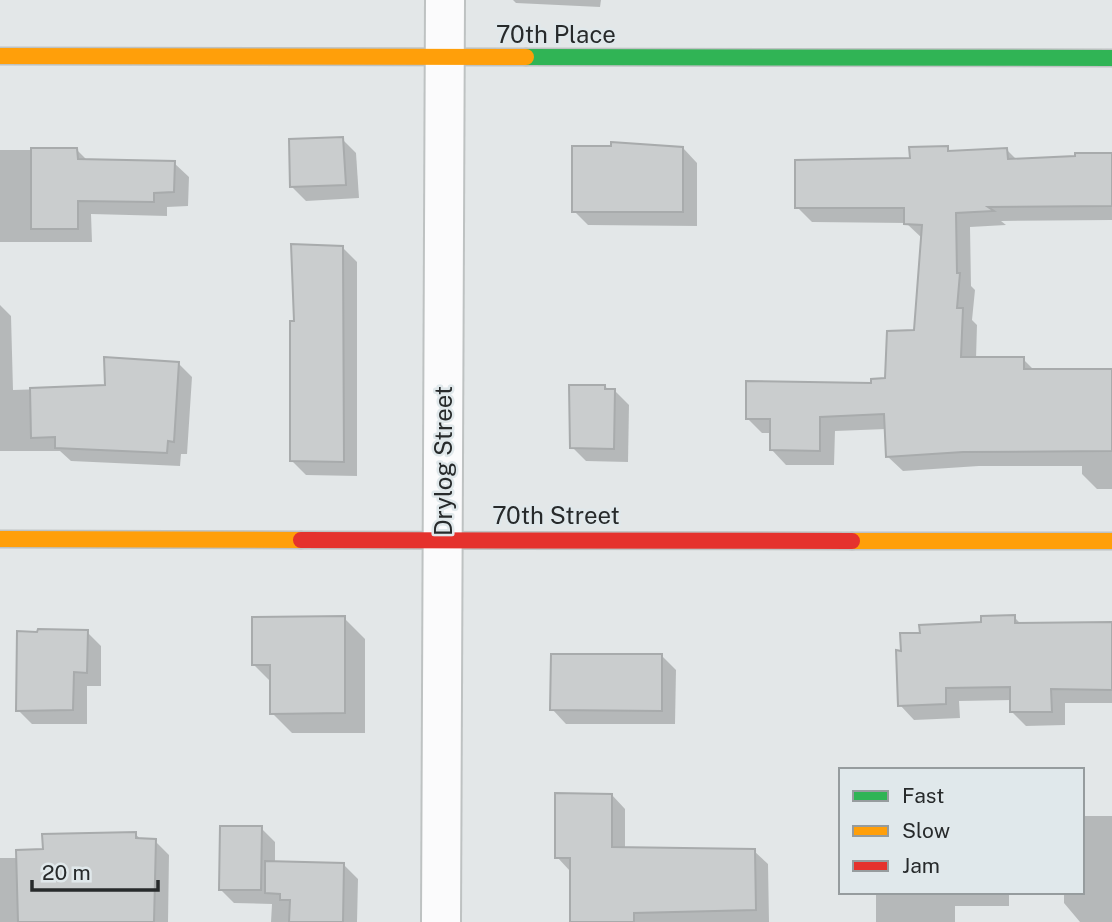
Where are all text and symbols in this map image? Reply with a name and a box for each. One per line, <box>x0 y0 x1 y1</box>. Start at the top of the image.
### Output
street label: 70th Place <box>496 20 616 48</box>
street label: Drylog Street <box>429 386 457 536</box>
street label: 70th Street <box>492 501 620 529</box>
legend <box>839 768 1084 894</box>
text: Fast <box>902 783 944 808</box>
text: Slow <box>902 818 950 843</box>
scale bar <box>32 848 158 892</box>
text: Jam <box>902 853 940 878</box>
text: 20 m <box>42 860 91 885</box>

